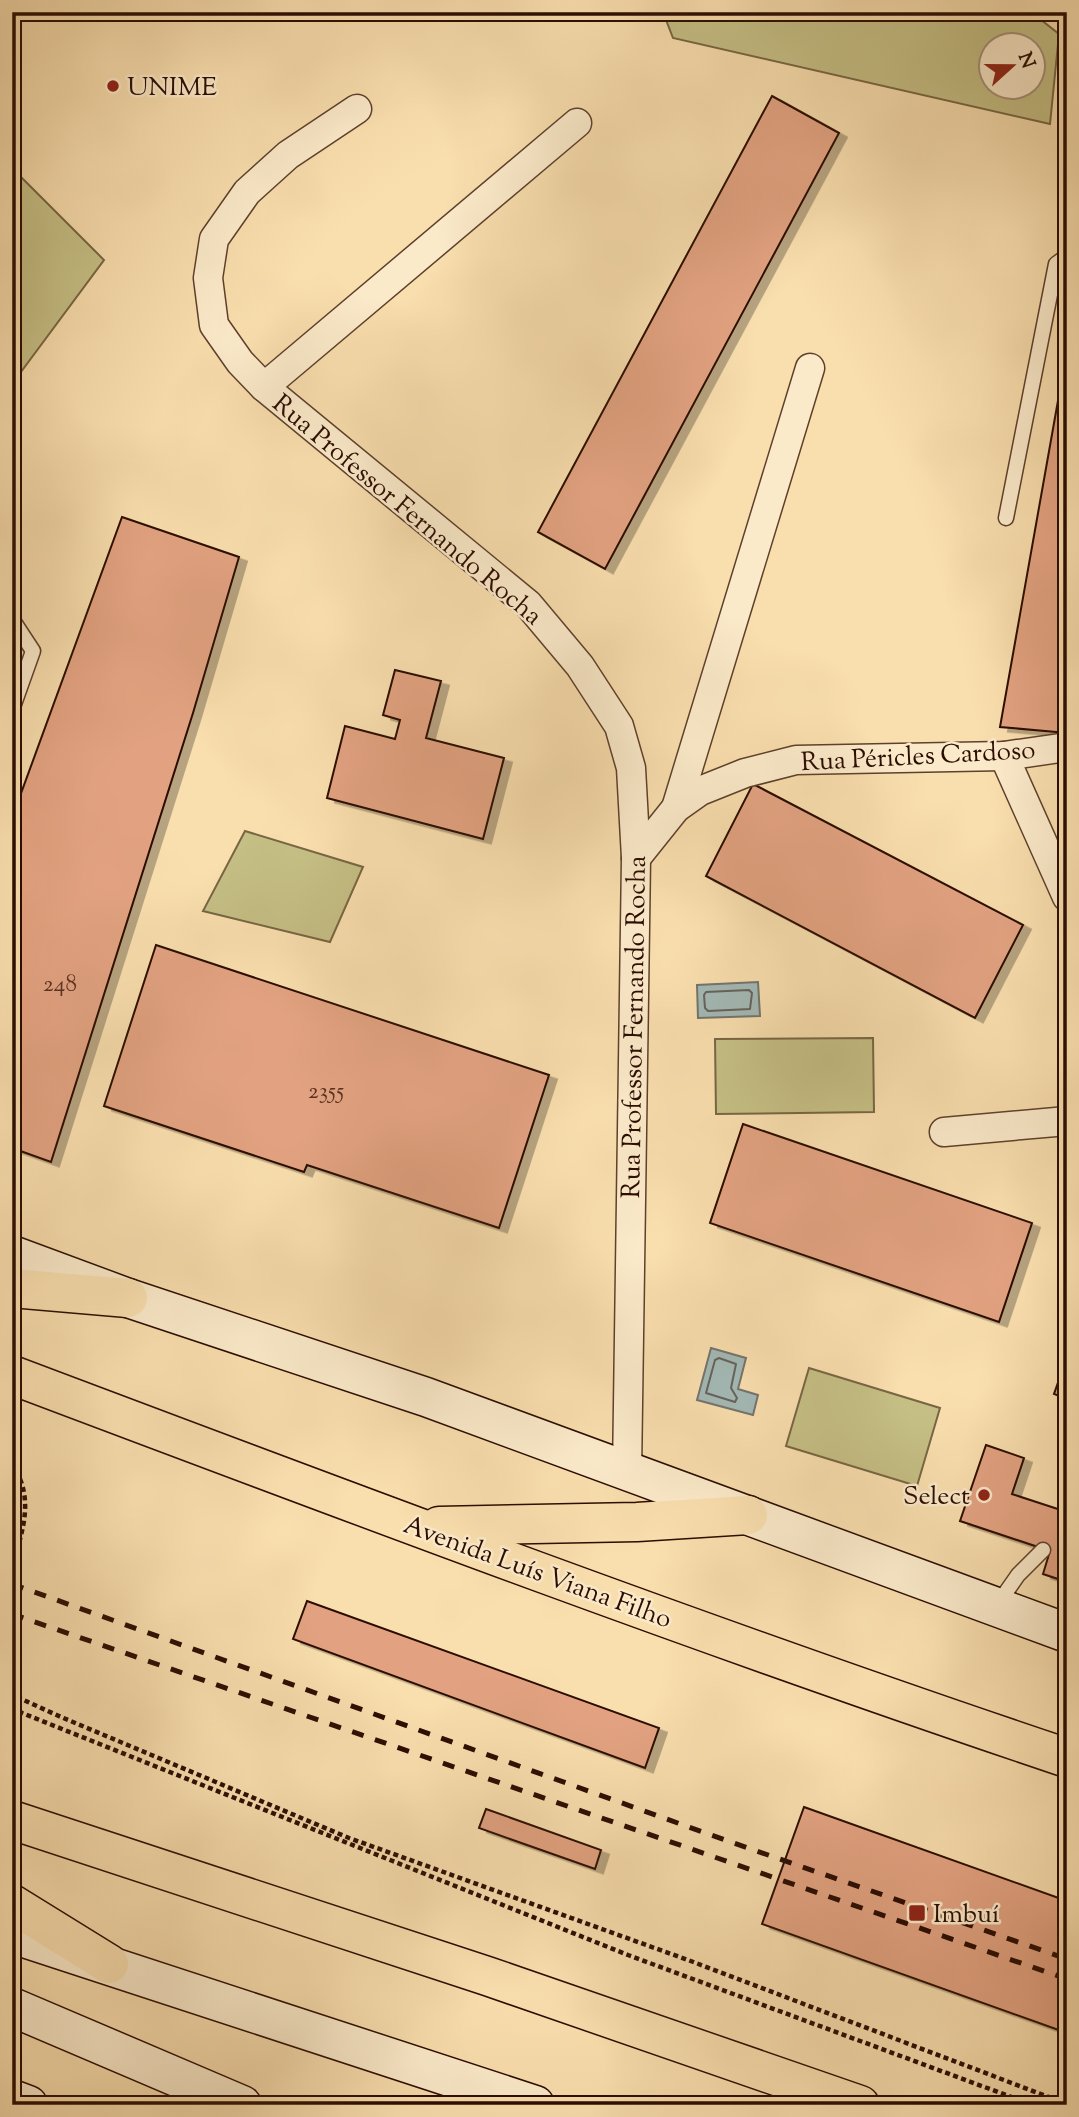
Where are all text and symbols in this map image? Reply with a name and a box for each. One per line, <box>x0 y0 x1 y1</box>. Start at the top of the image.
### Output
north arrow <box>978 32 1048 102</box>
text: N <box>1010 49 1041 73</box>
place label: UNIME <box>127 70 217 107</box>
marker: UNIME <box>105 78 121 94</box>
street label: Rua Professor Fernando Rocha <box>263 387 550 635</box>
street label: Rua Péricles Cardoso <box>800 733 1036 782</box>
street label: Rua Professor Fernando Rocha <box>614 855 657 1199</box>
house number: 248 <box>43 969 77 1002</box>
house number: 2355 <box>308 1076 344 1109</box>
place label: Select <box>903 1479 970 1516</box>
marker: Select <box>976 1487 992 1503</box>
street label: Avenida Luís Viana Filho <box>398 1508 676 1639</box>
place label: Imbuí <box>933 1897 999 1934</box>
marker: Imbuí <box>907 1903 927 1923</box>

